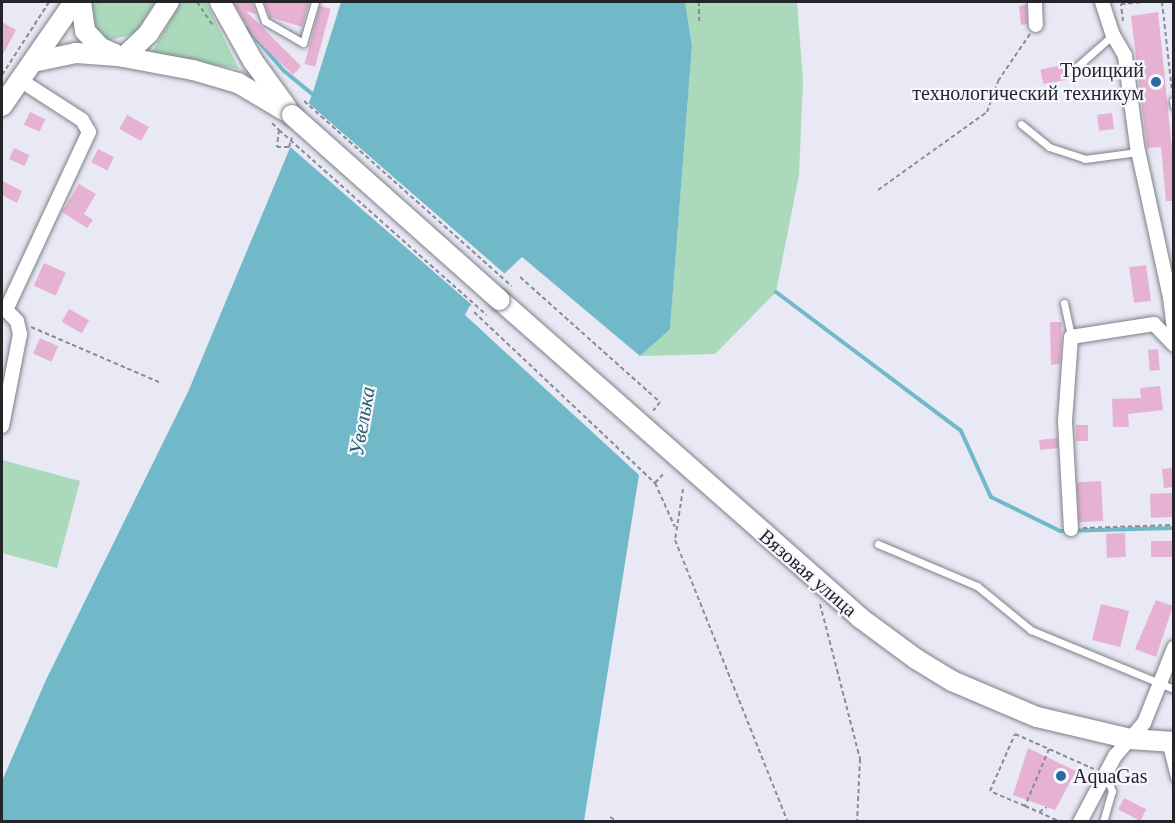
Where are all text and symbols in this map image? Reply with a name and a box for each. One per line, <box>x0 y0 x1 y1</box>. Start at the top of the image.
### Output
place label: Троицкий технологический техникум <box>912 58 1144 105</box>
marker: Троицкий технологический техникум <box>1149 75 1163 89</box>
water label: Увелька <box>344 385 380 457</box>
street label: Вязовая улица <box>754 524 862 622</box>
place label: AquaGas <box>1073 764 1147 788</box>
marker: AquaGas <box>1054 769 1068 783</box>

